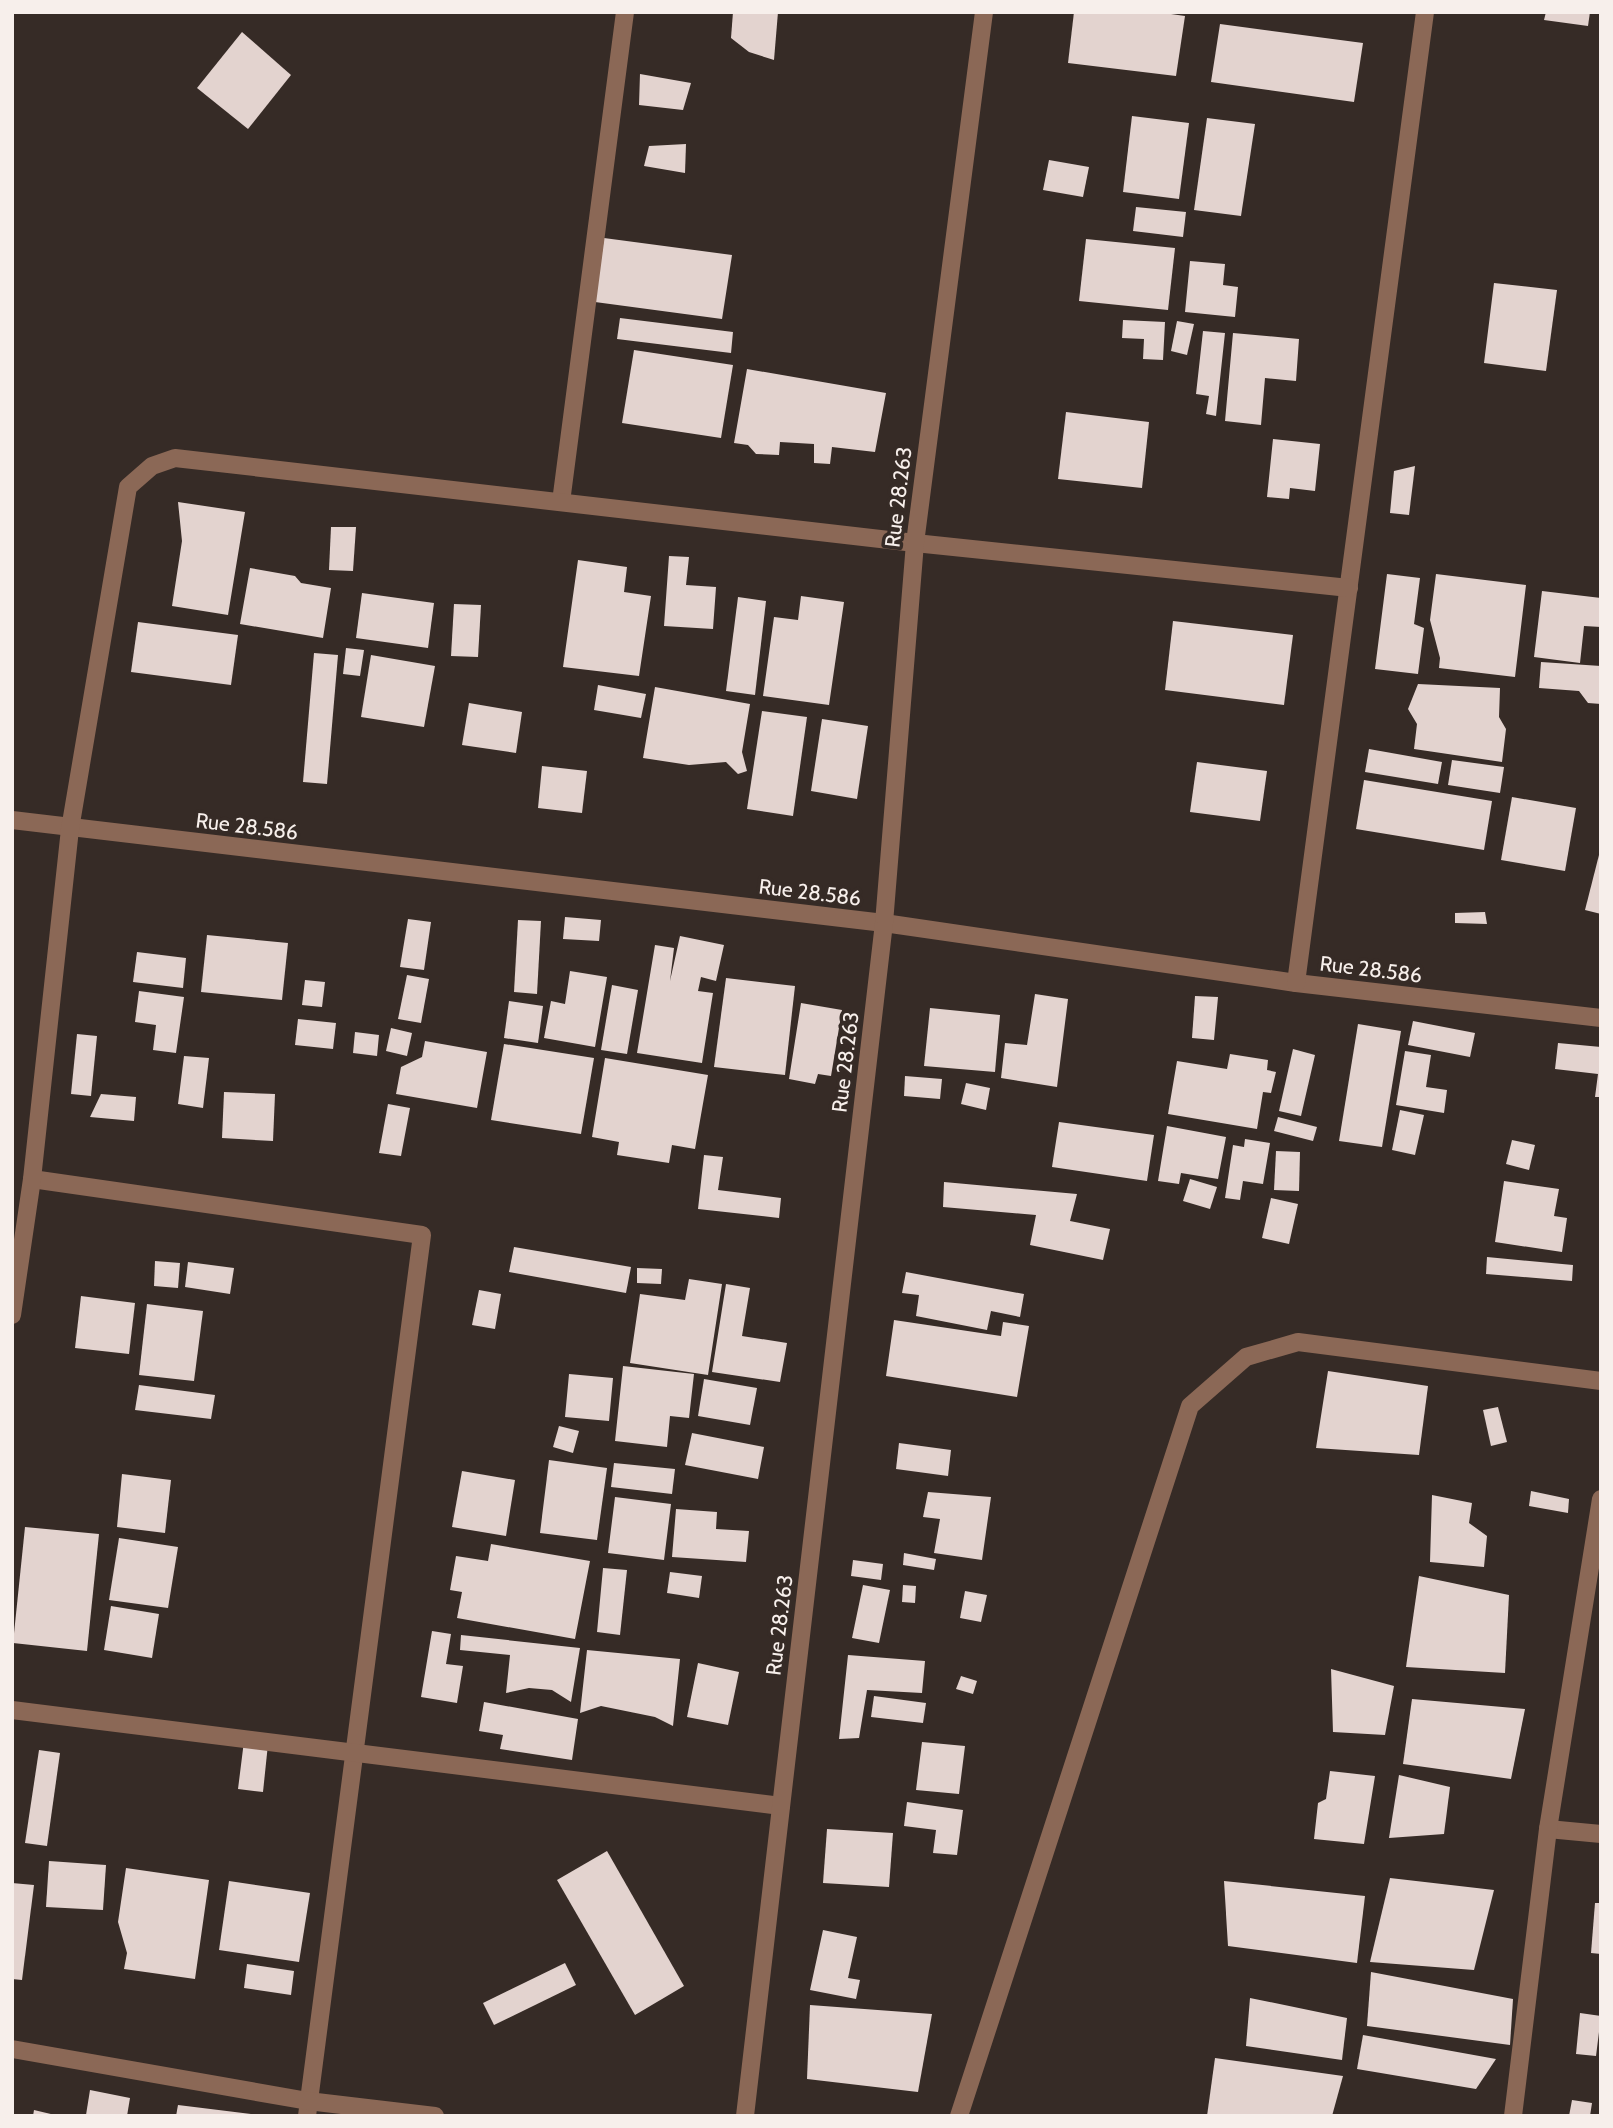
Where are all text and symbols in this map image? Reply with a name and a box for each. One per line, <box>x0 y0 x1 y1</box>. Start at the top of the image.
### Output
street label: Rue 28.263 <box>879 445 917 549</box>
street label: Rue 28.586 <box>194 807 300 845</box>
street label: Rue 28.586 <box>757 873 863 911</box>
street label: Rue 28.586 <box>1318 950 1424 988</box>
street label: Rue 28.263 <box>826 1010 864 1114</box>
street label: Rue 28.263 <box>760 1573 798 1677</box>

